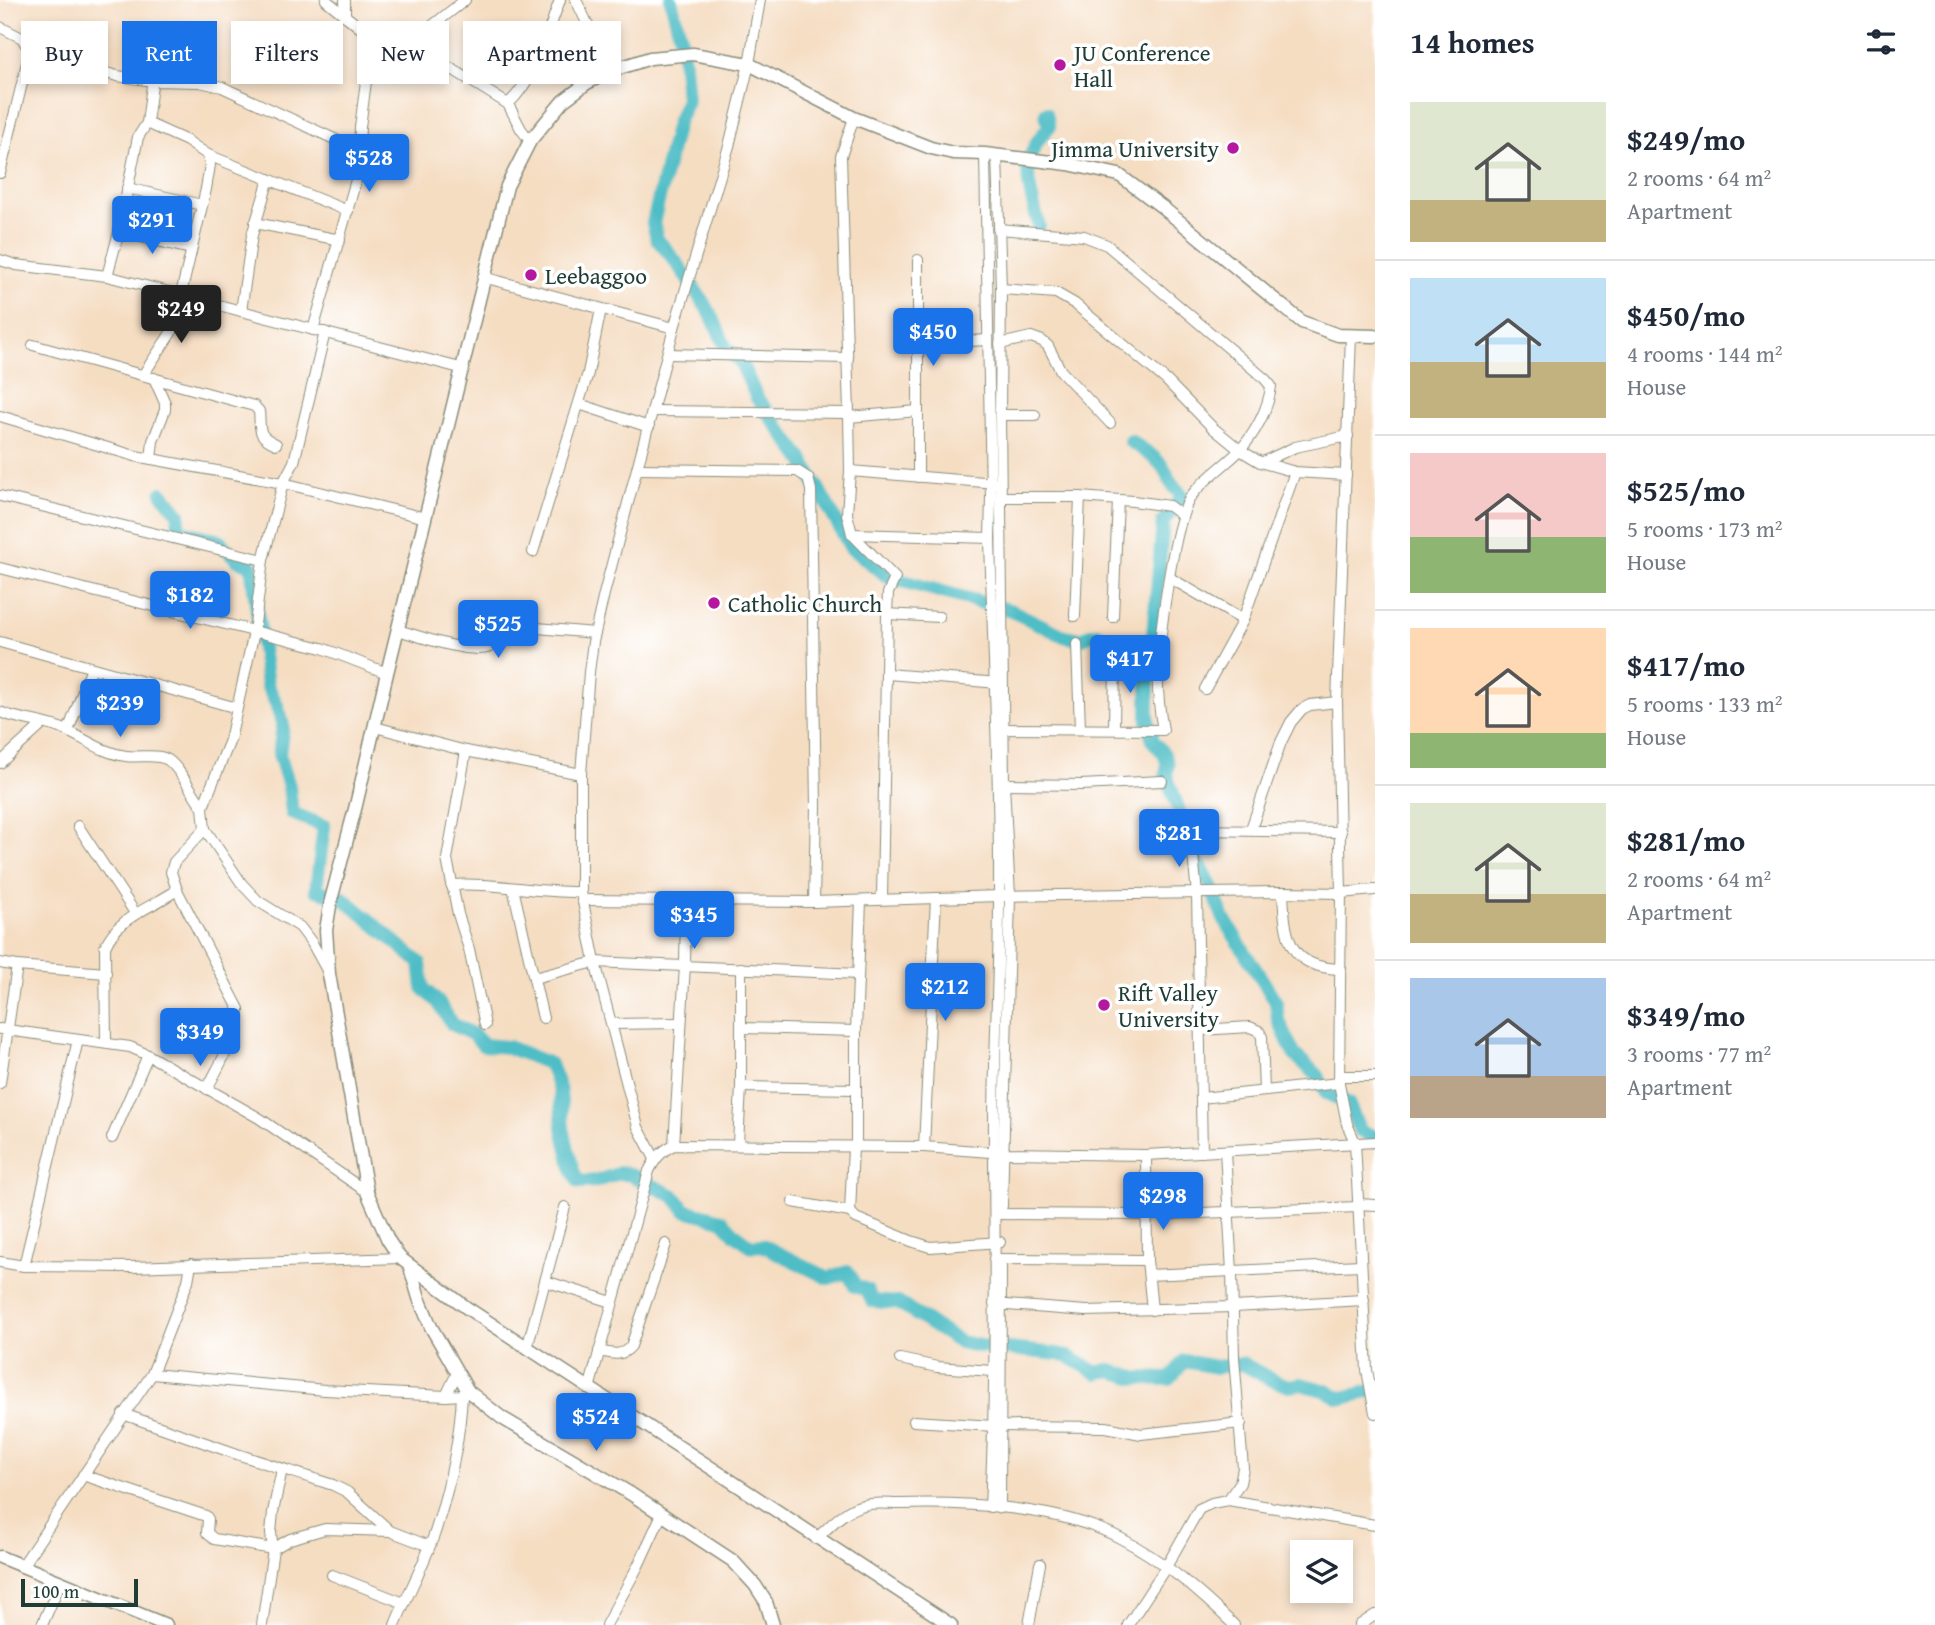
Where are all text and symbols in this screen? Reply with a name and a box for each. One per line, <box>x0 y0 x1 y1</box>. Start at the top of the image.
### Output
text: 14 homes <box>1410 20 1535 64</box>
chip: Buy <box>21 21 108 84</box>
chip: Rent <box>122 21 217 84</box>
chip: Filters <box>231 21 343 84</box>
chip: New <box>357 21 449 84</box>
chip: Apartment <box>463 21 621 84</box>
icon: filters <box>1862 23 1900 61</box>
place label: JU Conference Hall <box>1071 36 1211 95</box>
marker: JU Conference Hall <box>1052 57 1068 73</box>
text: $249/mo <box>1627 117 1745 161</box>
icon: home <box>1466 130 1550 214</box>
place label: Jimma University <box>1048 132 1220 165</box>
pin: $528 <box>328 134 410 194</box>
text: $528 <box>345 140 393 173</box>
marker: Jimma University <box>1225 140 1241 156</box>
text: 2 rooms · 64 m² <box>1627 161 1771 194</box>
text: Apartment <box>1627 194 1732 227</box>
pin: $291 <box>111 196 193 256</box>
text: $291 <box>128 202 176 235</box>
place label: Leebaggoo <box>545 259 647 292</box>
marker: Leebaggoo <box>523 267 539 283</box>
pin: $249 <box>140 286 222 345</box>
text: $249 <box>157 291 205 324</box>
text: $450/mo <box>1627 293 1745 337</box>
icon: home <box>1466 306 1550 390</box>
pin: $450 <box>892 308 974 368</box>
text: $450 <box>909 314 957 347</box>
text: 4 rooms · 144 m² <box>1627 337 1782 370</box>
text: House <box>1627 370 1686 403</box>
text: $525/mo <box>1627 468 1745 512</box>
icon: home <box>1466 481 1550 565</box>
text: 5 rooms · 173 m² <box>1627 512 1782 545</box>
text: House <box>1627 545 1686 578</box>
pin: $182 <box>149 572 231 631</box>
text: $182 <box>166 577 214 610</box>
place label: Catholic Church <box>728 587 882 620</box>
marker: Catholic Church <box>706 595 722 611</box>
pin: $525 <box>457 600 539 660</box>
text: $525 <box>474 606 522 639</box>
pin: $417 <box>1089 636 1171 695</box>
text: $417 <box>1106 641 1154 674</box>
text: $417/mo <box>1627 643 1745 687</box>
icon: home <box>1466 656 1550 740</box>
pin: $239 <box>79 680 161 739</box>
text: $239 <box>96 685 144 718</box>
text: 5 rooms · 133 m² <box>1627 687 1782 720</box>
text: House <box>1627 720 1686 753</box>
pin: $281 <box>1138 810 1220 869</box>
text: $281 <box>1155 815 1203 848</box>
text: $281/mo <box>1627 818 1745 862</box>
icon: home <box>1466 831 1550 915</box>
text: 2 rooms · 64 m² <box>1627 862 1771 895</box>
pin: $345 <box>653 892 735 951</box>
text: Apartment <box>1627 895 1732 928</box>
text: $345 <box>670 897 718 930</box>
pin: $212 <box>904 964 986 1023</box>
text: $212 <box>921 969 969 1002</box>
place label: Rift Valley University <box>1118 976 1219 1035</box>
text: $349/mo <box>1627 993 1745 1037</box>
marker: Rift Valley University <box>1096 997 1112 1013</box>
icon: home <box>1466 1006 1550 1090</box>
pin: $349 <box>159 1009 241 1068</box>
text: $349 <box>176 1014 224 1047</box>
text: 3 rooms · 77 m² <box>1627 1037 1771 1070</box>
text: Apartment <box>1627 1070 1732 1103</box>
pin: $298 <box>1122 1172 1204 1232</box>
text: $298 <box>1139 1178 1187 1211</box>
pin: $524 <box>555 1394 637 1453</box>
text: $524 <box>572 1399 620 1432</box>
map controls <box>1290 1540 1353 1603</box>
button: layers <box>1290 1540 1353 1603</box>
scale bar <box>21 1576 138 1608</box>
text: 100 m <box>32 1577 79 1605</box>

